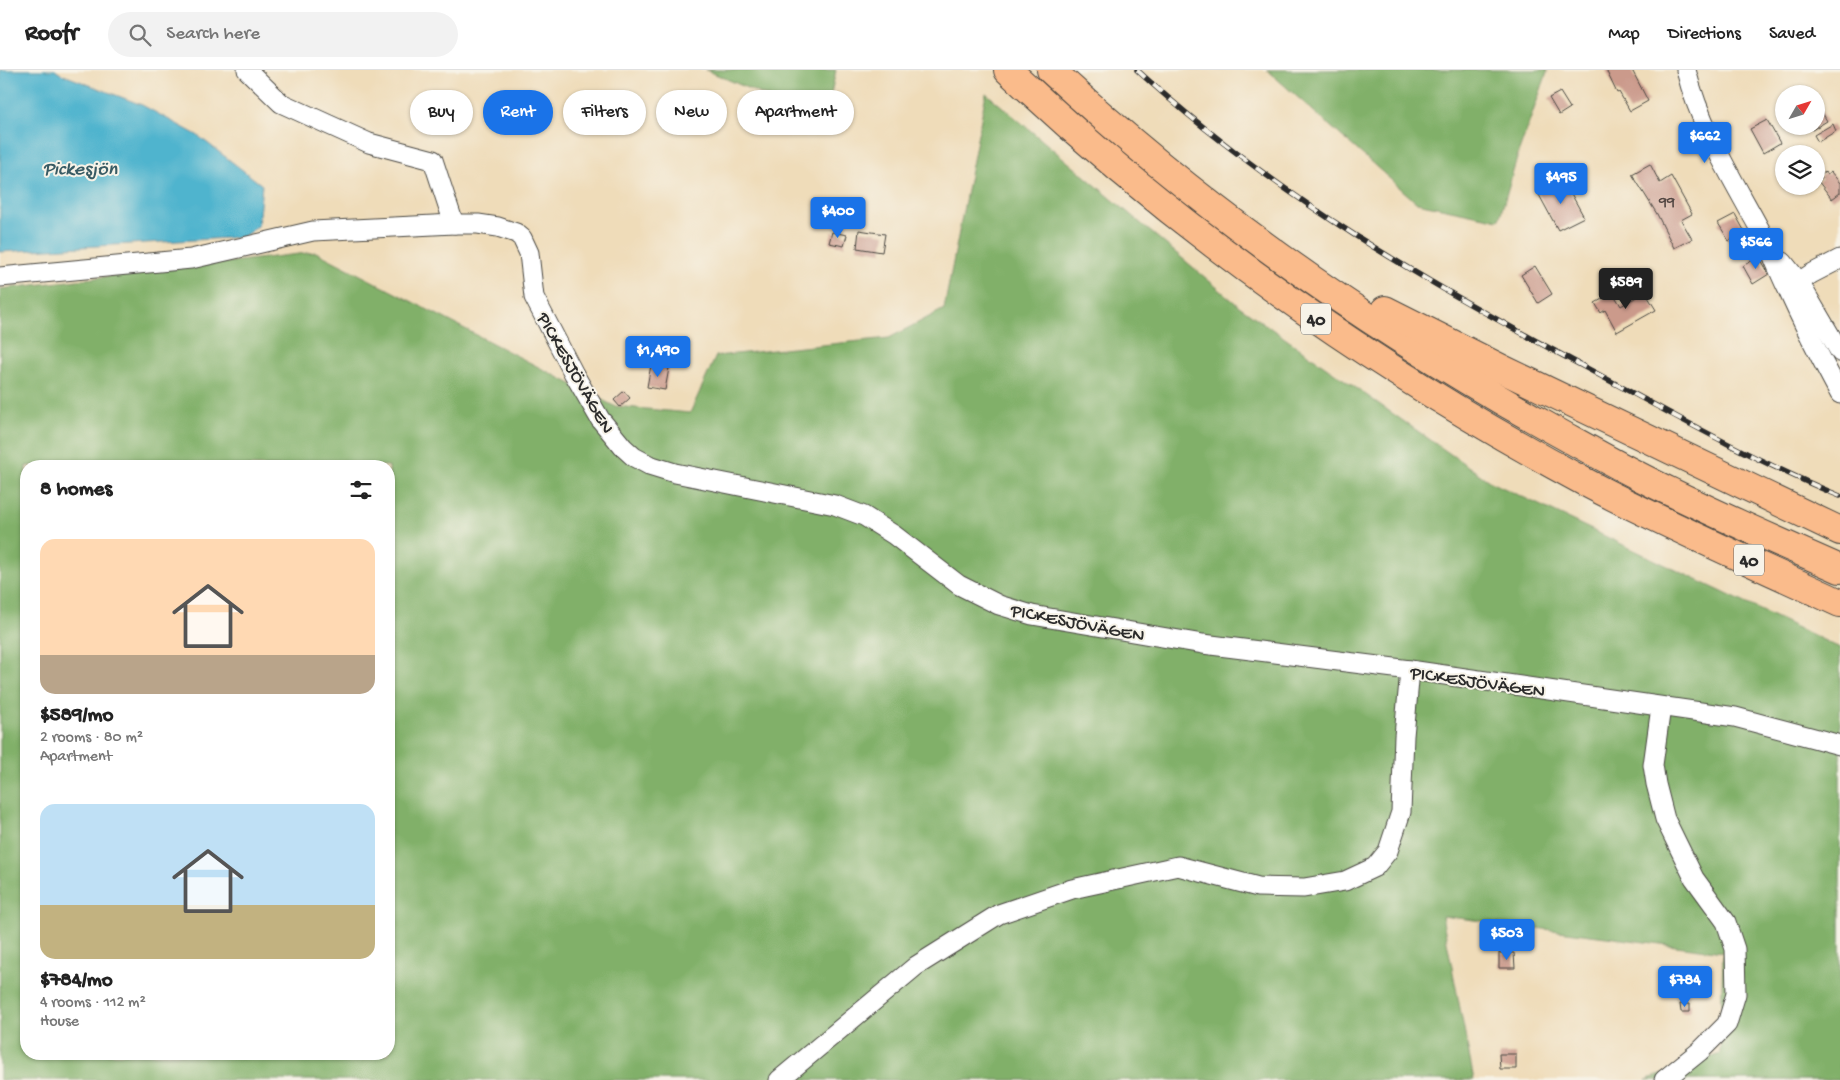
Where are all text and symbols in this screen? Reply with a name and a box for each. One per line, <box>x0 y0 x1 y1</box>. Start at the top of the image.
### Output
search box <box>108 12 458 57</box>
text: Roofr <box>25 20 78 49</box>
icon: search <box>126 21 154 49</box>
text: Search here <box>166 23 260 46</box>
text: Map <box>1608 24 1640 45</box>
text: Directions <box>1668 24 1741 45</box>
text: Saved <box>1769 24 1815 45</box>
north arrow <box>1775 85 1825 135</box>
map controls <box>1775 85 1825 195</box>
chip: Buy <box>410 90 473 135</box>
chip: Rent <box>483 90 553 135</box>
chip: Filters <box>563 90 646 135</box>
chip: New <box>656 90 727 135</box>
chip: Apartment <box>737 90 854 135</box>
pin: $662 <box>1675 122 1735 164</box>
text: $662 <box>1689 128 1721 147</box>
button: layers <box>1775 145 1825 195</box>
water label: Pickesjön <box>43 159 118 182</box>
pin: $495 <box>1531 162 1591 205</box>
text: $495 <box>1545 169 1577 188</box>
house number: 99 <box>1658 194 1675 213</box>
pin: $400 <box>808 196 868 239</box>
text: $400 <box>822 203 854 222</box>
pin: $566 <box>1726 228 1786 270</box>
text: $566 <box>1740 234 1772 253</box>
pin: $589 <box>1596 268 1656 310</box>
text: $589 <box>1610 274 1642 293</box>
road number: 40 <box>1301 303 1331 334</box>
street label: PICKESJÖVÄGEN <box>530 308 618 438</box>
pin: $1,490 <box>617 336 699 378</box>
text: $1,490 <box>636 342 680 361</box>
icon: filters <box>347 476 375 504</box>
text: 8 homes <box>40 478 112 503</box>
road number: 40 <box>1734 544 1764 576</box>
icon: home <box>163 571 253 661</box>
street label: PICKESJÖVÄGEN <box>1007 600 1146 649</box>
street label: PICKESJÖVÄGEN <box>1408 662 1546 704</box>
text: $589/mo <box>40 704 113 729</box>
text: 2 rooms · 80 m² <box>40 729 143 748</box>
text: Apartment <box>40 748 112 767</box>
icon: home <box>163 836 253 926</box>
pin: $503 <box>1477 918 1537 961</box>
text: $503 <box>1491 925 1524 944</box>
pin: $784 <box>1655 966 1715 1008</box>
text: $784/mo <box>40 969 113 994</box>
text: $784 <box>1669 972 1701 991</box>
text: 4 rooms · 112 m² <box>40 994 146 1013</box>
text: House <box>40 1013 79 1032</box>

